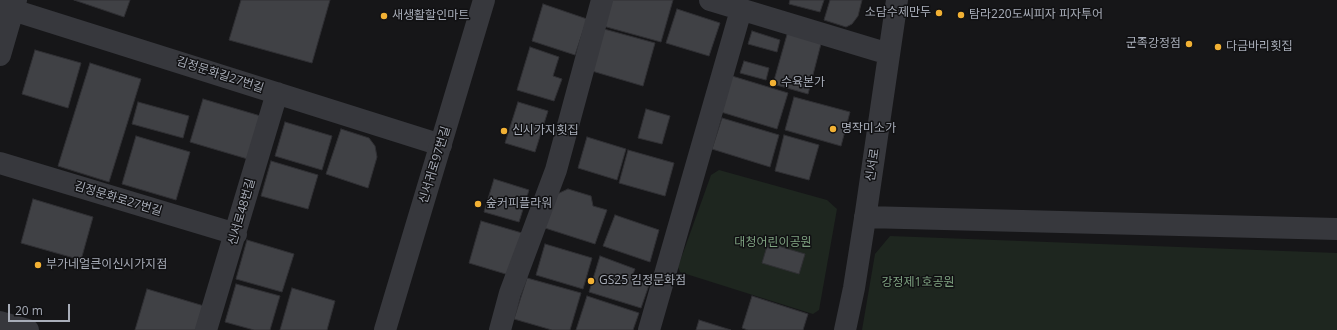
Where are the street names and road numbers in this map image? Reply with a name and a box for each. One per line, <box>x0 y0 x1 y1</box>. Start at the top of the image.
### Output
street label: 김정문화길27번길 <box>175 54 265 96</box>
street label: 신서귀로97번길 <box>416 125 454 205</box>
street label: 신서로 <box>864 148 882 182</box>
street label: 신서로48번길 <box>226 177 258 247</box>
street label: 김정문화로27번길 <box>72 179 164 219</box>

